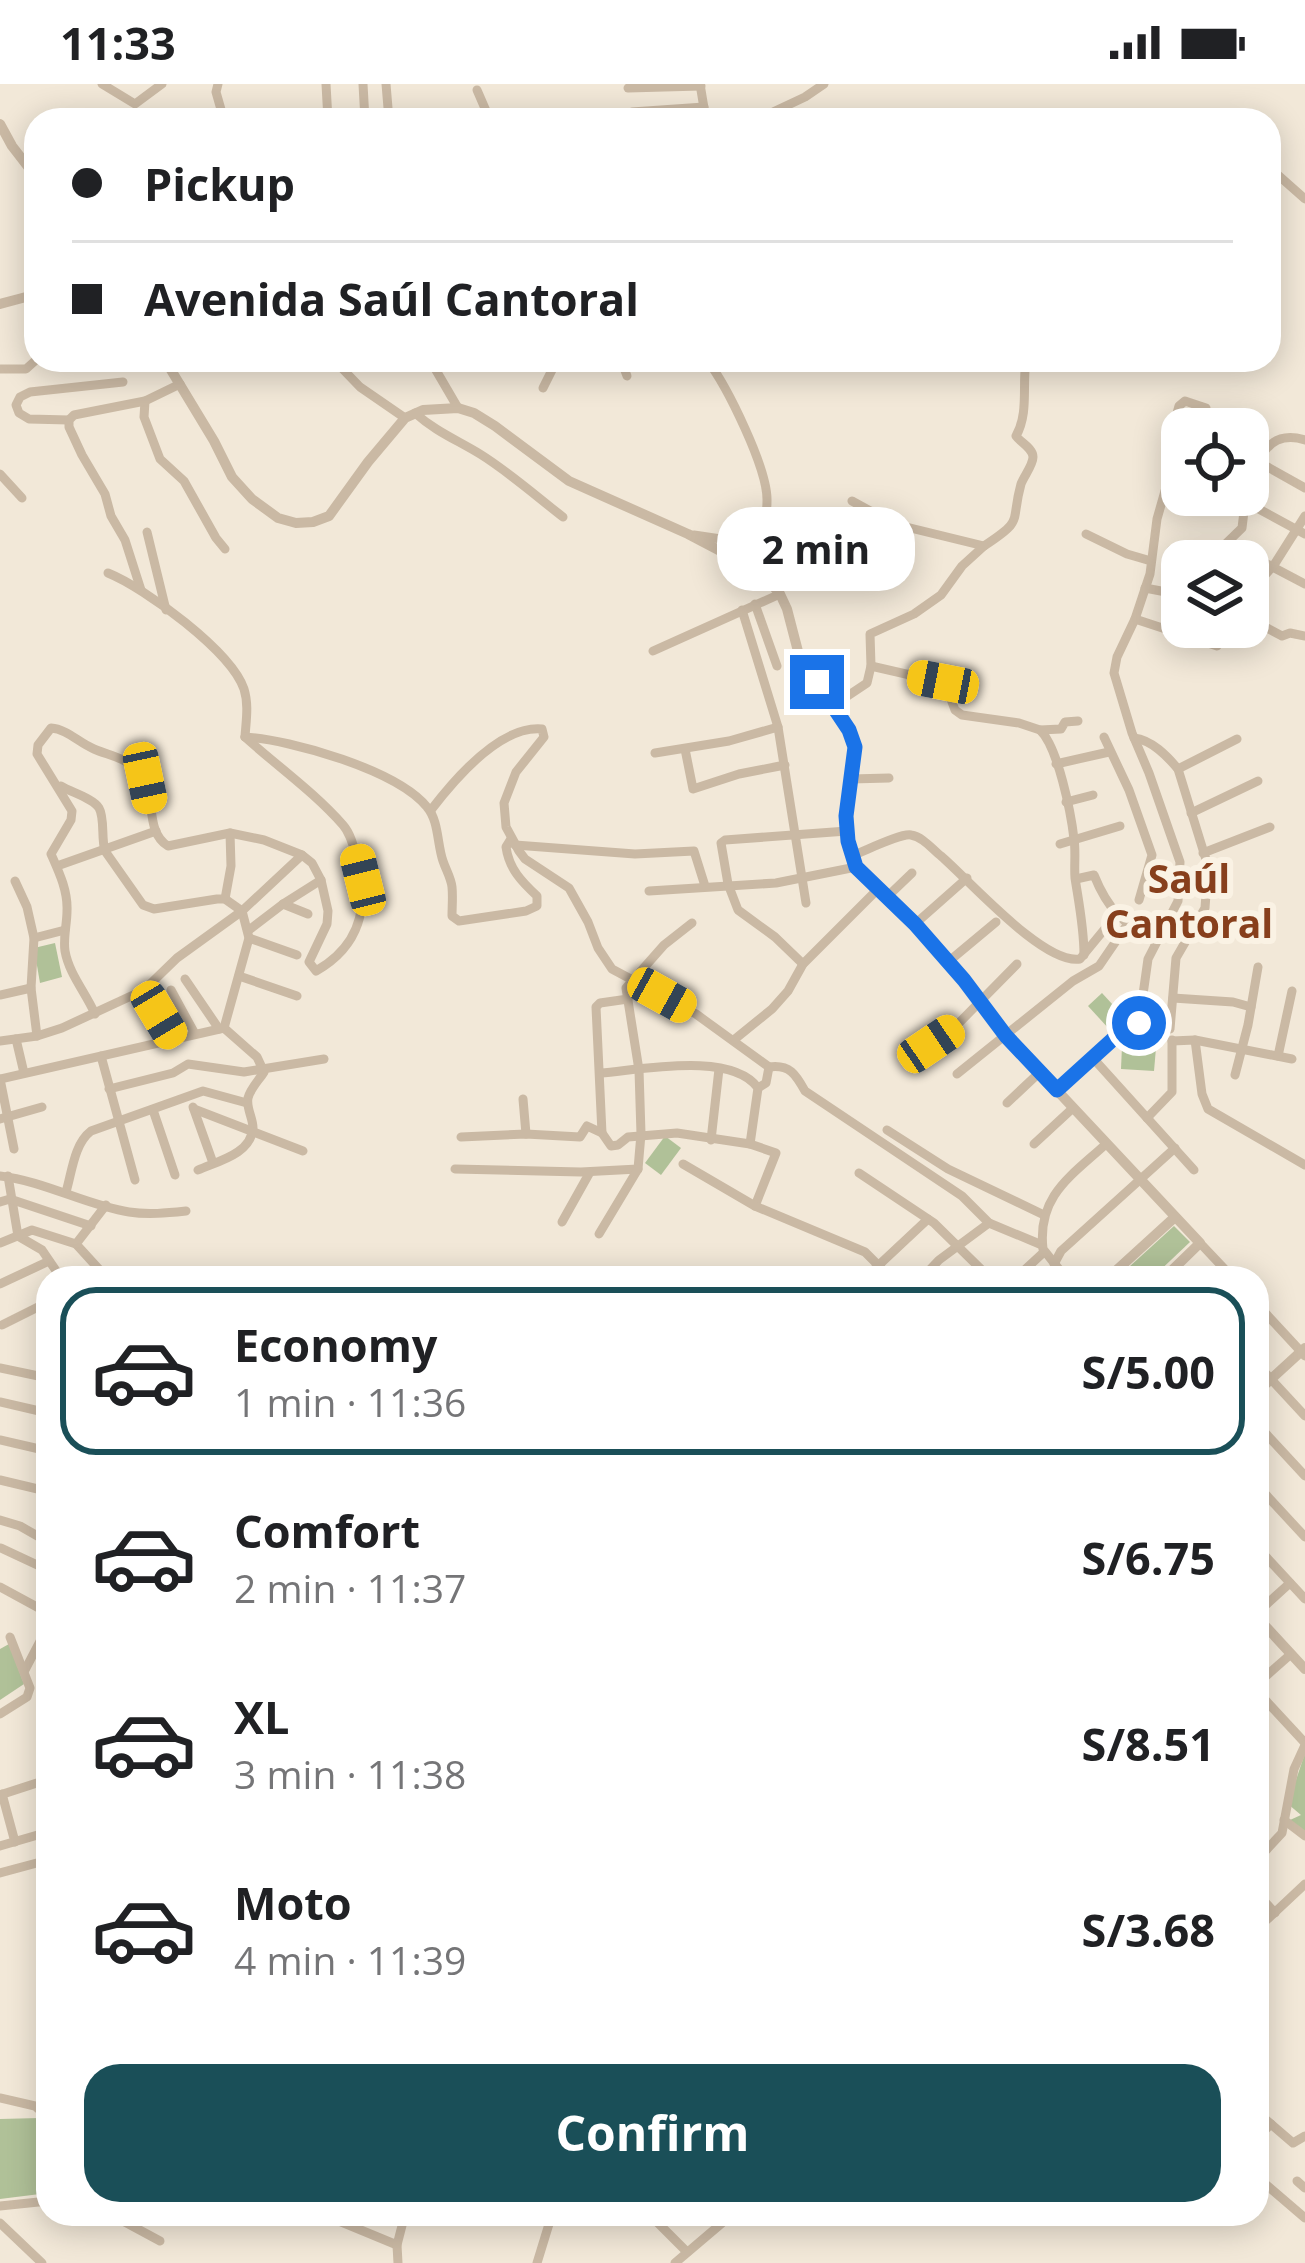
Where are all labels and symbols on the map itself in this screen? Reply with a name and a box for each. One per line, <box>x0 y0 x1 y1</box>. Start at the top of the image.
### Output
callout: 2 min <box>718 508 916 592</box>
route end <box>790 655 844 709</box>
car <box>904 657 982 707</box>
car <box>120 739 170 817</box>
car <box>337 841 389 919</box>
district label: Saúl Cantoral <box>1105 851 1273 949</box>
car <box>622 962 702 1028</box>
car <box>125 975 193 1055</box>
route start <box>1112 996 1166 1050</box>
car <box>891 1009 971 1079</box>

